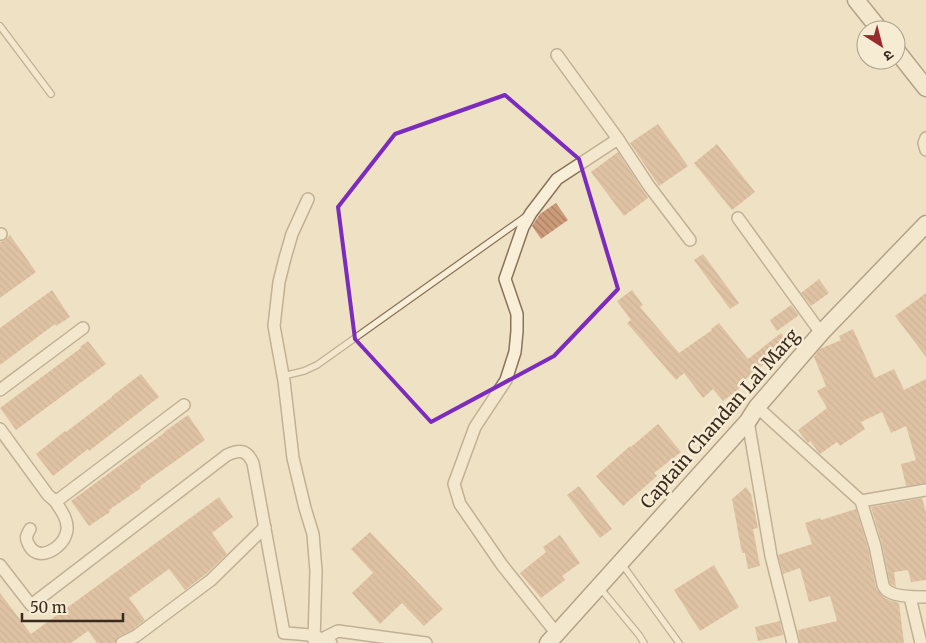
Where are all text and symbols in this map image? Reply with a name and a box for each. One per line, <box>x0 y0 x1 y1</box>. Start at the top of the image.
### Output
north arrow <box>856 20 906 70</box>
text: उ <box>879 46 897 66</box>
street label: Captain Chandan Lal Marg <box>635 324 804 513</box>
scale bar <box>22 590 124 622</box>
text: 50 m <box>30 598 67 617</box>

